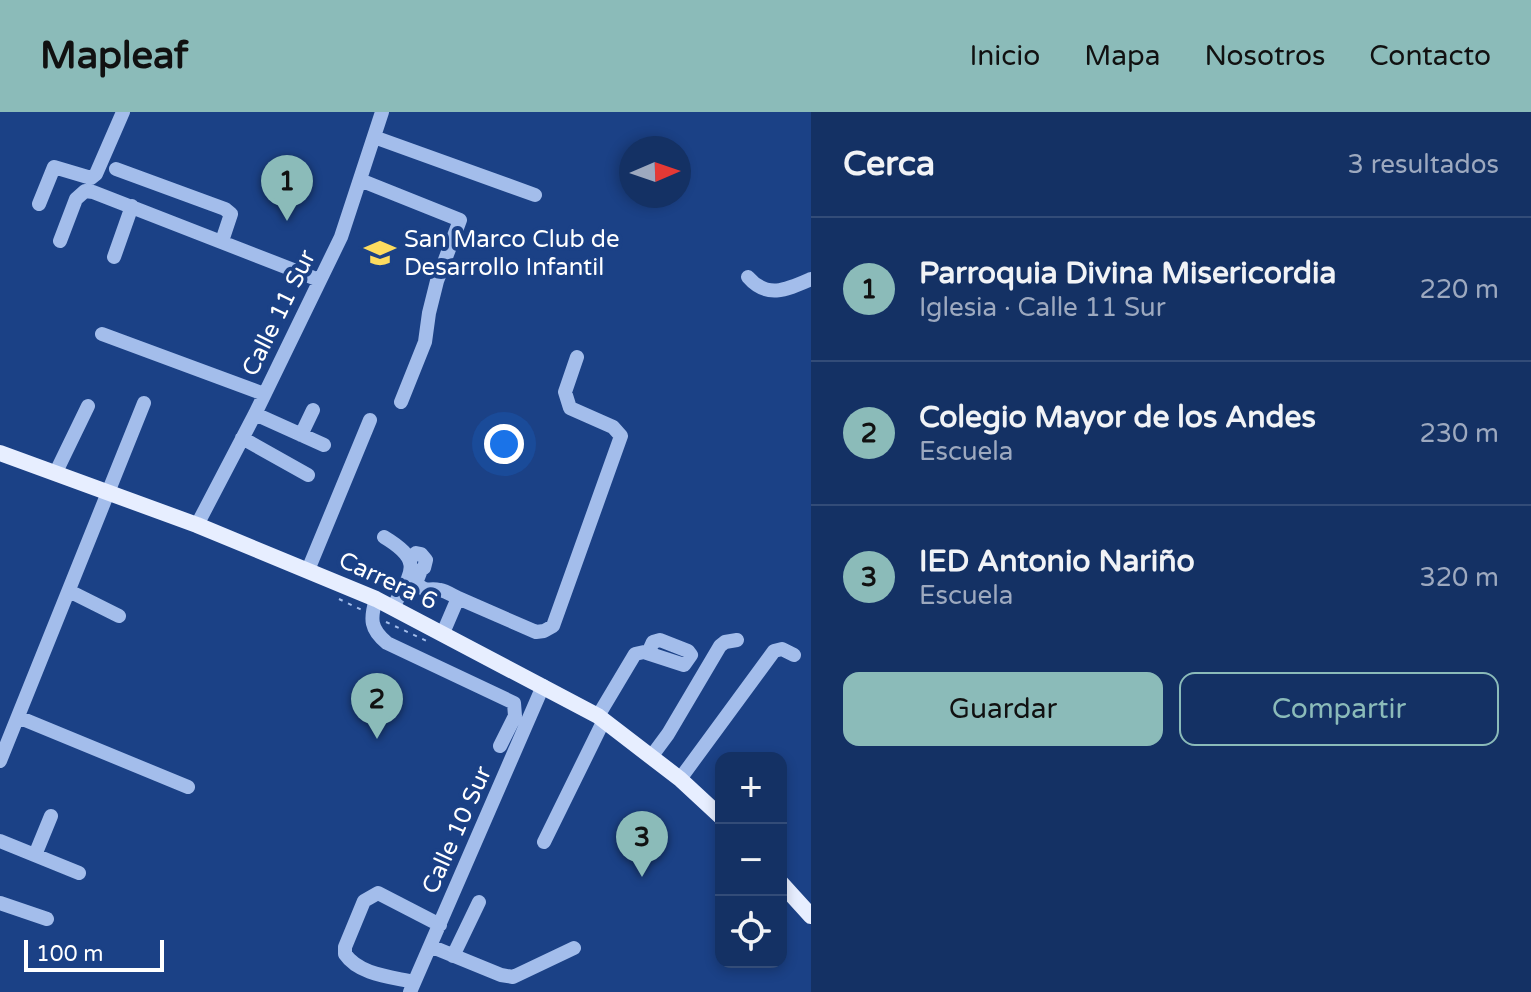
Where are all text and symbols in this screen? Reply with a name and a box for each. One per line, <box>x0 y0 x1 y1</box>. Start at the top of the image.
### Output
text: Mapleaf <box>40 33 188 79</box>
text: Inicio <box>970 39 1040 73</box>
text: Mapa <box>1084 39 1160 73</box>
text: Nosotros <box>1204 39 1325 73</box>
text: Contacto <box>1369 39 1491 73</box>
north arrow <box>619 136 691 208</box>
text: Cerca <box>843 144 935 185</box>
text: 3 resultados <box>1348 149 1499 180</box>
pin: 1 <box>261 155 313 221</box>
place label: San Marco Club de Desarrollo Infantil <box>404 225 620 282</box>
school or university icon: San Marco Club de Desarrollo Infantil <box>363 236 397 270</box>
street label: Calle 11 Sur <box>236 244 322 381</box>
text: Parroquia Divina Misericordia <box>919 255 1336 292</box>
text: 1 <box>861 274 877 305</box>
text: 220 m <box>1419 274 1499 305</box>
text: Iglesia · Calle 11 Sur <box>919 292 1166 323</box>
text: Colegio Mayor de los Andes <box>919 399 1316 436</box>
text: 2 <box>861 418 877 449</box>
text: 230 m <box>1419 418 1499 449</box>
your location <box>484 424 524 464</box>
text: Escuela <box>919 436 1013 467</box>
text: IED Antonio Nariño <box>919 543 1195 580</box>
street label: Carrera 6 <box>334 546 442 616</box>
text: 3 <box>861 562 877 593</box>
text: 320 m <box>1419 562 1499 593</box>
text: Escuela <box>919 580 1013 611</box>
button: Guardar <box>843 672 1163 746</box>
button: Compartir <box>1179 672 1499 746</box>
pin: 2 <box>351 673 403 739</box>
map controls <box>715 752 787 968</box>
button: + <box>715 752 787 824</box>
street label: Calle 10 Sur <box>416 761 498 898</box>
pin: 3 <box>616 811 668 877</box>
button: − <box>715 824 787 896</box>
button: locate <box>715 896 787 968</box>
scale bar <box>24 936 164 972</box>
text: 100 m <box>36 941 103 967</box>

